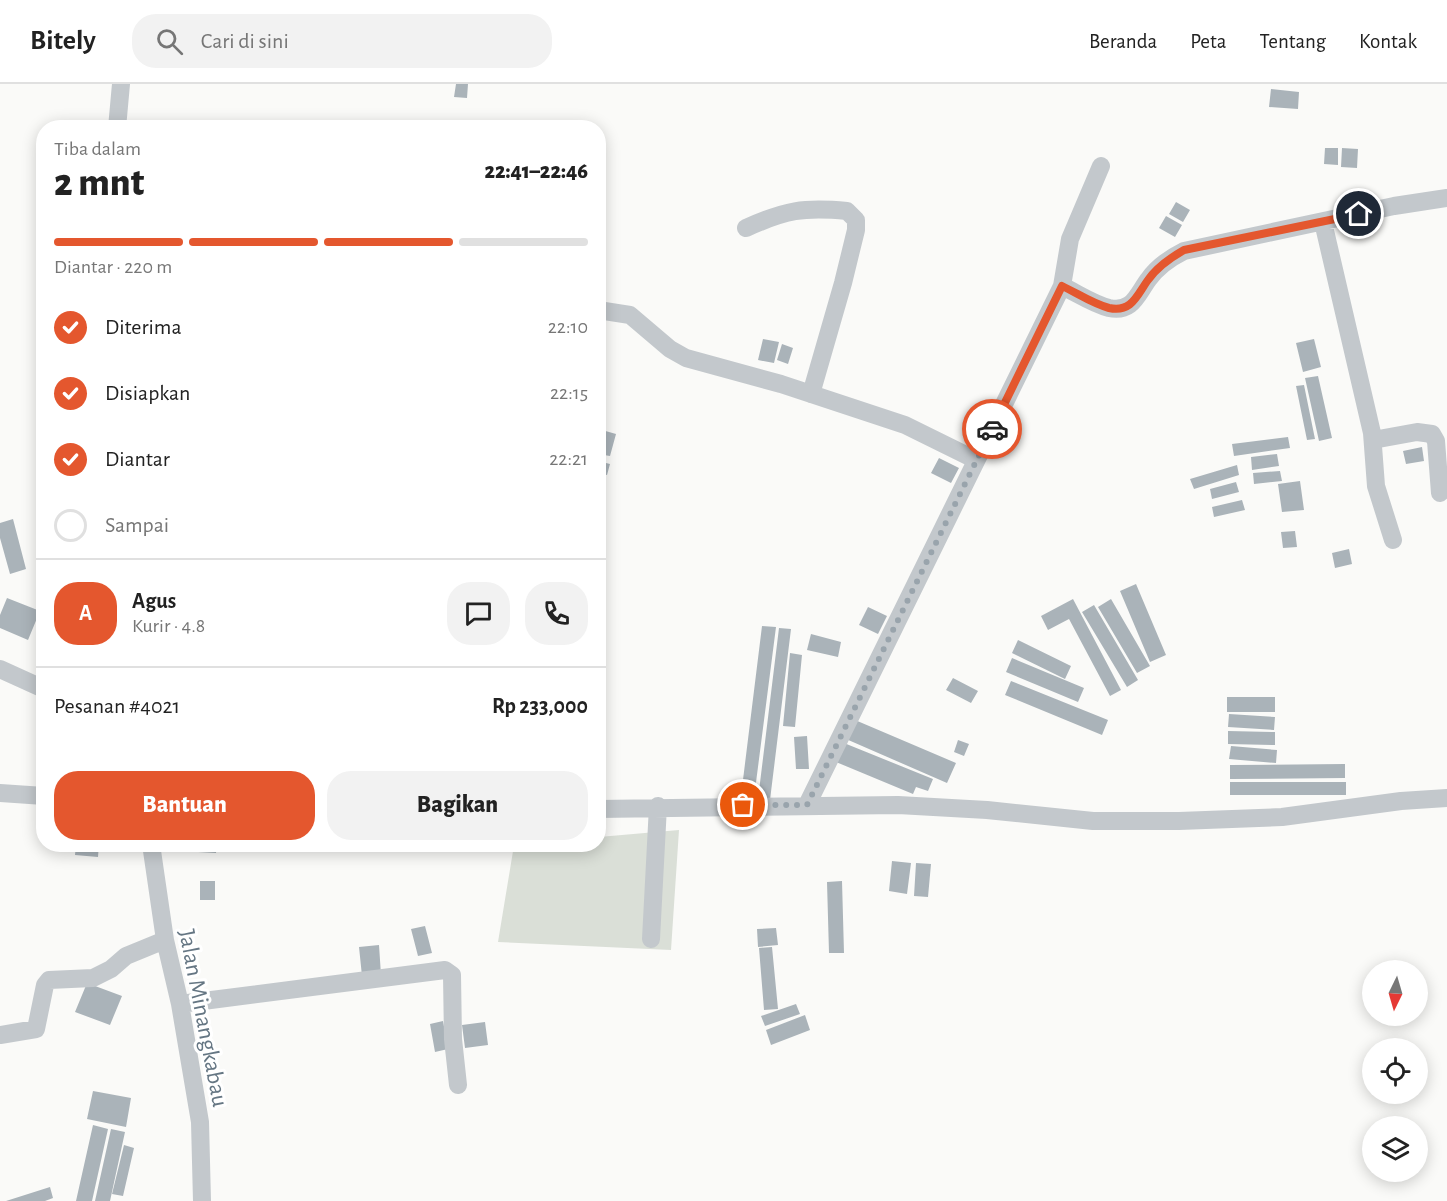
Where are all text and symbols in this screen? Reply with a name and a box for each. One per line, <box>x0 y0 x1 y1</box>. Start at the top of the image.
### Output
search box <box>132 14 552 68</box>
icon: search <box>153 25 186 58</box>
text: Bitely <box>30 27 96 55</box>
text: Cari di sini <box>201 30 289 52</box>
text: Beranda <box>1089 31 1157 52</box>
text: Peta <box>1190 31 1226 52</box>
text: Tentang <box>1259 31 1326 52</box>
text: Kontak <box>1359 31 1417 52</box>
text: Tiba dalam <box>54 139 141 159</box>
text: 22:41–22:46 <box>484 160 588 182</box>
text: 2 mnt <box>54 164 144 203</box>
pin <box>1333 188 1384 239</box>
icon: home <box>1342 197 1375 230</box>
text: Diantar · 220 m <box>54 257 172 277</box>
icon: check <box>54 311 87 344</box>
text: Diterima <box>105 316 182 338</box>
text: 22:10 <box>548 317 588 337</box>
icon: check <box>54 377 87 410</box>
text: Disiapkan <box>105 382 190 404</box>
text: 22:15 <box>550 383 588 403</box>
courier <box>962 399 1022 459</box>
icon: car <box>976 413 1009 446</box>
icon: check <box>54 443 87 476</box>
text: Diantar <box>105 448 170 470</box>
text: 22:21 <box>549 449 588 469</box>
text: Sampai <box>105 514 169 536</box>
button: chat <box>447 582 510 645</box>
button: phone <box>525 582 588 645</box>
text: Agus <box>132 590 176 612</box>
text: A <box>79 602 92 624</box>
text: Kurir · 4.8 <box>132 616 205 636</box>
text: Pesanan #4021 <box>54 695 180 717</box>
text: Rp 233,000 <box>492 695 588 717</box>
button: Bantuan <box>54 771 315 840</box>
button: Bagikan <box>327 771 588 840</box>
pin <box>717 779 768 830</box>
icon: bag <box>726 788 759 821</box>
street label: Jalan Minangkabau <box>174 927 232 1109</box>
north arrow <box>1362 960 1428 1026</box>
map controls <box>1362 960 1428 1182</box>
button: locate <box>1362 1038 1428 1104</box>
button: layers <box>1362 1116 1428 1182</box>

